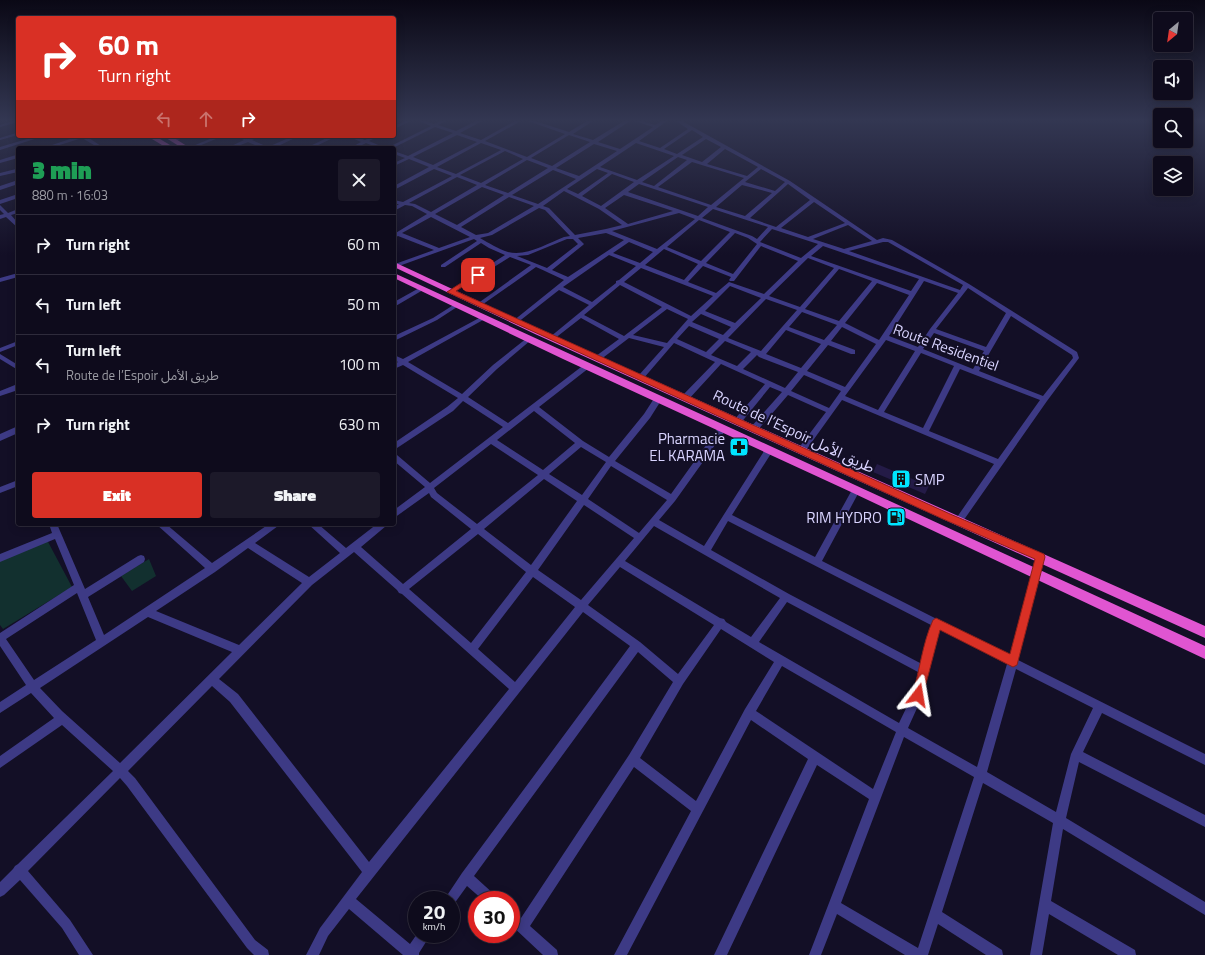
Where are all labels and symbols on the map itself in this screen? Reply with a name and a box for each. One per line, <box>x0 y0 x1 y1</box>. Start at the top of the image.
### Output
north arrow <box>1153 12 1193 52</box>
pin <box>461 258 495 292</box>
street label: Route Residentiel <box>890 317 1002 377</box>
street label: Route de l’Espoir طريق الأمل <box>709 383 879 479</box>
place label: Pharmacie EL KARAMA <box>649 427 725 467</box>
pharmacy icon: Pharmacie EL KARAMA <box>728 436 750 458</box>
building icon: SMP <box>890 468 912 490</box>
place label: SMP <box>915 468 945 491</box>
place label: RIM HYDRO <box>806 506 882 529</box>
fuel station icon: RIM HYDRO <box>885 506 907 528</box>
position arrow <box>897 674 939 716</box>
speed limit sign: 30 <box>468 891 520 943</box>

